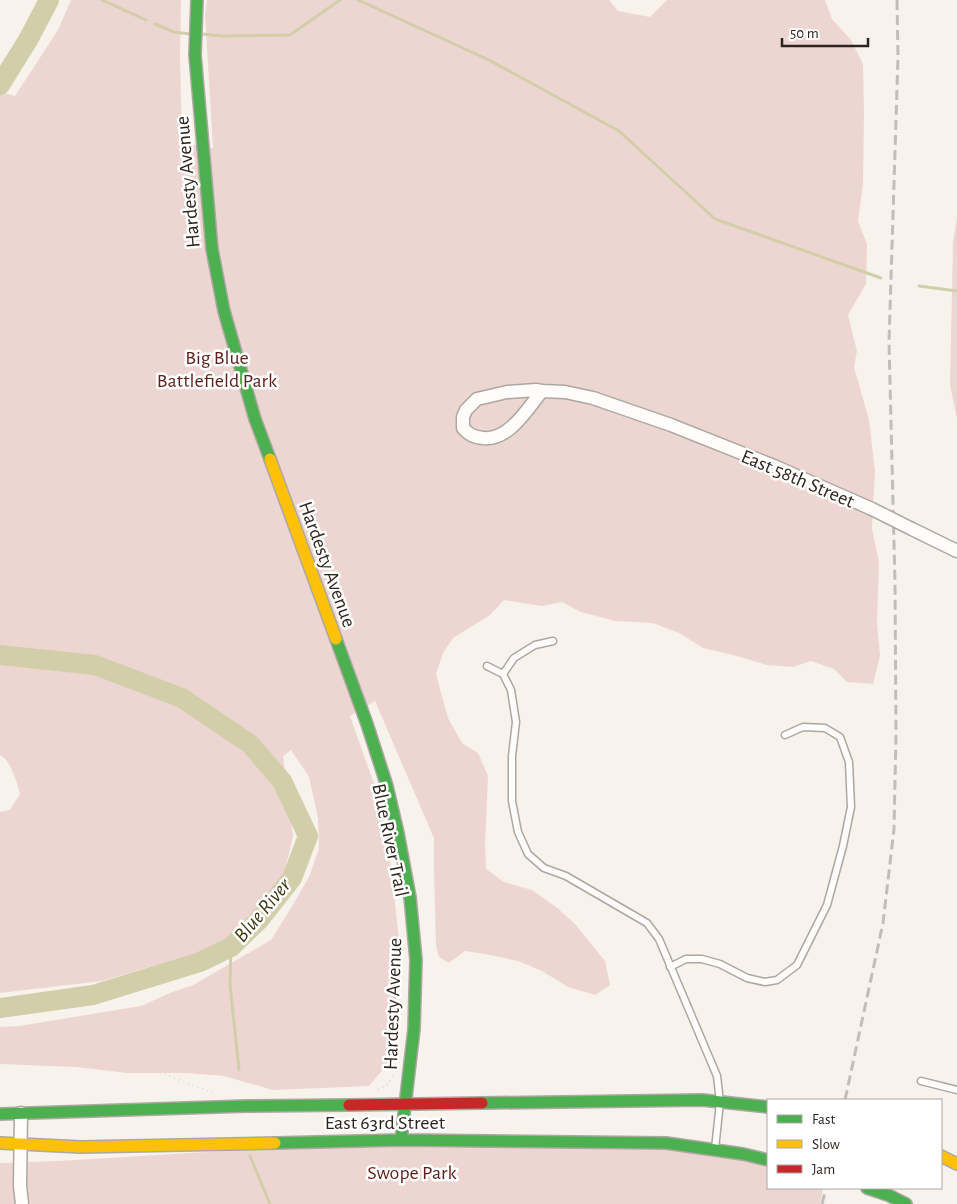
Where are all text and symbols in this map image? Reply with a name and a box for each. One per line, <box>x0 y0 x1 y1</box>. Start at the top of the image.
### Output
scale bar <box>782 15 868 47</box>
text: 50 m <box>790 26 819 41</box>
street label: Hardesty Avenue <box>172 115 204 249</box>
park label: Big Blue Battlefield Park <box>157 348 277 391</box>
street label: East 58th Street <box>738 446 858 512</box>
street label: Hardesty Avenue <box>295 499 359 630</box>
street label: Blue River Trail <box>368 782 412 899</box>
water label: Blue River <box>230 874 295 946</box>
street label: Hardesty Avenue <box>381 938 405 1070</box>
legend <box>767 1099 942 1189</box>
text: Fast <box>812 1112 836 1127</box>
street label: East 63rd Street <box>325 1113 446 1133</box>
text: Slow <box>812 1137 840 1152</box>
text: Jam <box>812 1162 835 1177</box>
park label: Swope Park <box>367 1163 457 1183</box>

